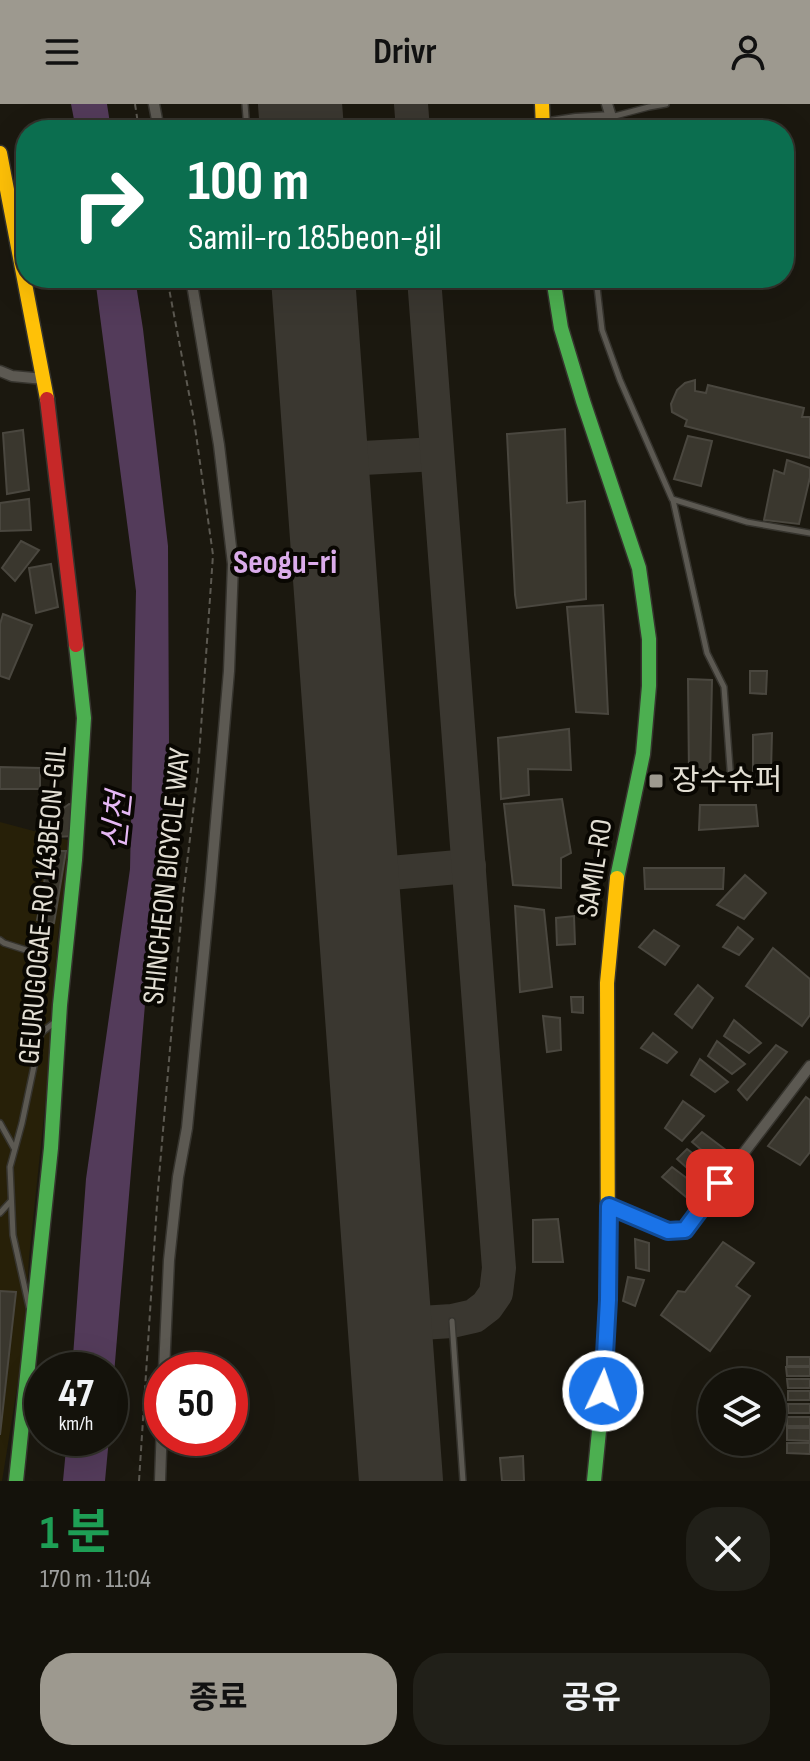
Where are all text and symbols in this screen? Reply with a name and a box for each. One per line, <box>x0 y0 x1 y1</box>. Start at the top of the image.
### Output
icon: menu <box>40 30 84 74</box>
icon: person <box>726 30 770 74</box>
text: Drivr <box>373 31 437 74</box>
text: 100 m <box>188 149 309 216</box>
icon: right <box>56 152 160 256</box>
text: Samil-ro 185beon-gil <box>188 217 442 260</box>
district label: Seogu-ri <box>233 542 337 583</box>
street label: GEURUGOGAE-RO 143BEON-GIL <box>11 744 75 1066</box>
street label: SHINCHEON BICYCLE WAY <box>136 746 198 1006</box>
place label: 장수슈퍼 <box>672 763 782 799</box>
marker: 장수슈퍼 <box>647 772 665 790</box>
water label: 신천 <box>96 786 141 852</box>
street label: SAMIL-RO <box>570 816 620 920</box>
pin <box>686 1149 754 1217</box>
icon: arrive <box>698 1161 742 1205</box>
position arrow <box>561 1349 645 1433</box>
speed limit sign: 50 <box>144 1352 248 1456</box>
map controls <box>698 1368 786 1456</box>
button: layers <box>698 1368 786 1456</box>
text: 47 <box>58 1370 94 1418</box>
text: km/h <box>59 1412 93 1436</box>
text: 1 분 <box>40 1505 110 1562</box>
button: close <box>686 1507 770 1591</box>
text: 170 m · 11:04 <box>40 1564 151 1595</box>
button: 종료 <box>40 1653 397 1745</box>
button: 공유 <box>413 1653 770 1745</box>

